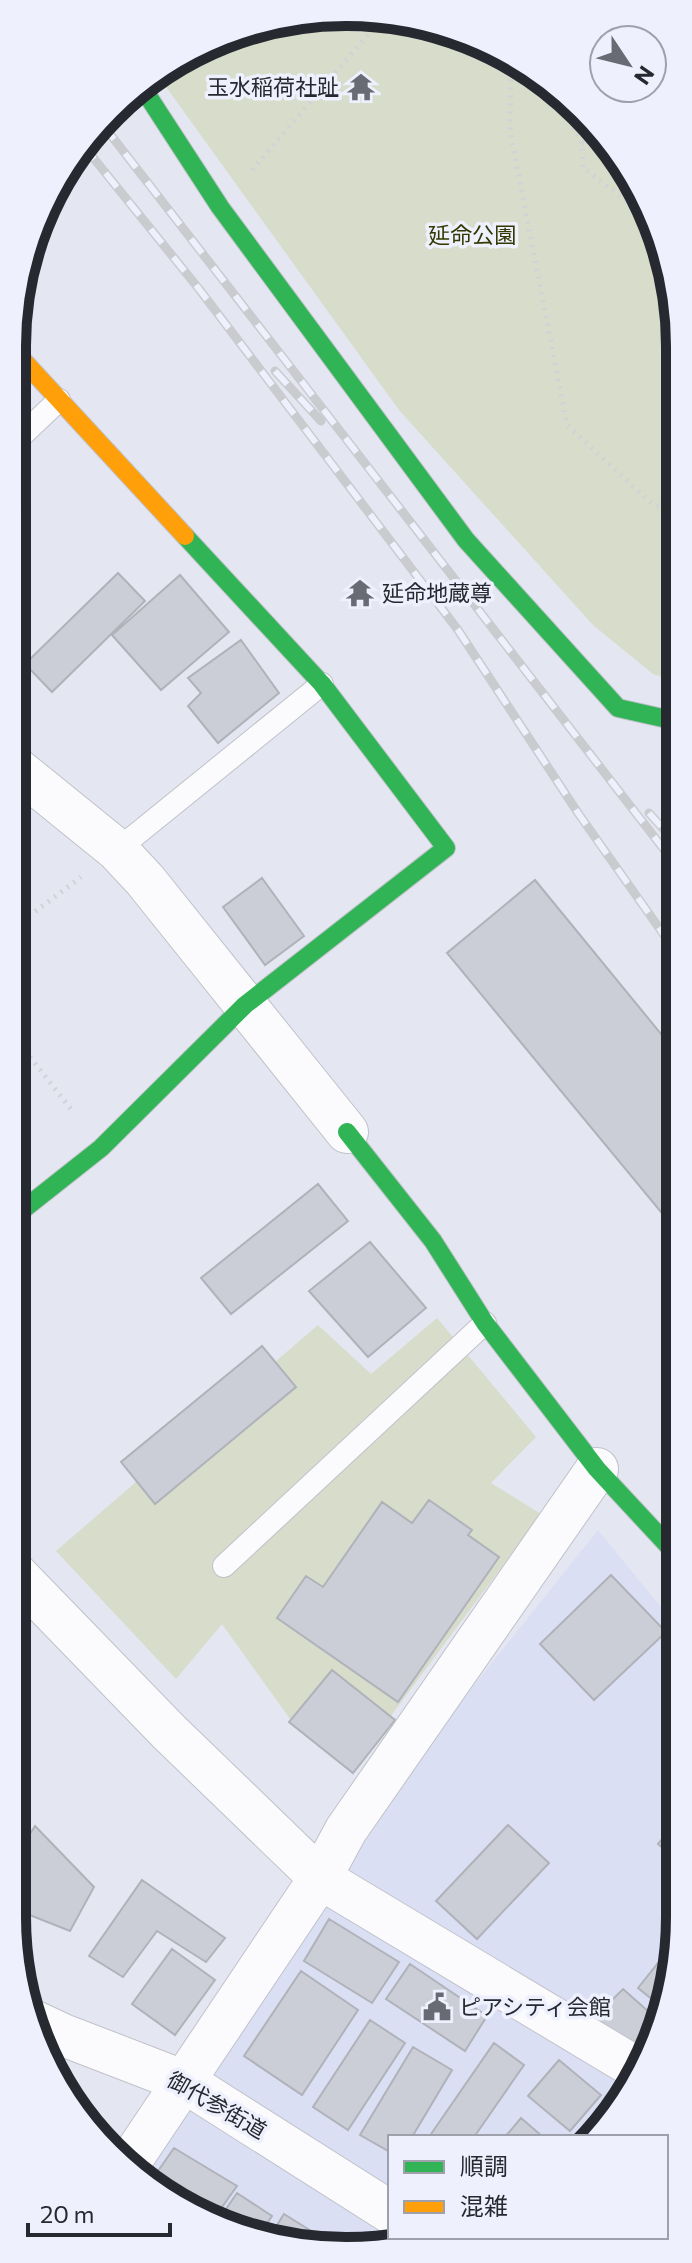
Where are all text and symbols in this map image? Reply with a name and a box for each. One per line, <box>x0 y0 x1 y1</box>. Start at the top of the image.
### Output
north arrow <box>588 24 668 104</box>
text: N <box>629 61 661 90</box>
temple icon: 玉水稲荷社趾 <box>346 72 376 102</box>
place label: 玉水稲荷社趾 <box>207 73 339 100</box>
park label: 延命公園 <box>428 221 516 248</box>
temple icon: 延命地蔵尊 <box>345 578 375 608</box>
place label: 延命地蔵尊 <box>382 579 492 606</box>
public building icon: ピアシティ会館 <box>422 1992 452 2022</box>
place label: ピアシティ会館 <box>459 1993 611 2020</box>
street label: 御代参街道 <box>163 2065 272 2144</box>
legend <box>388 2135 668 2239</box>
text: 順調 <box>460 2151 508 2180</box>
scale bar <box>28 2187 170 2237</box>
text: 混雑 <box>460 2191 508 2220</box>
text: 20 m <box>40 2199 94 2228</box>

